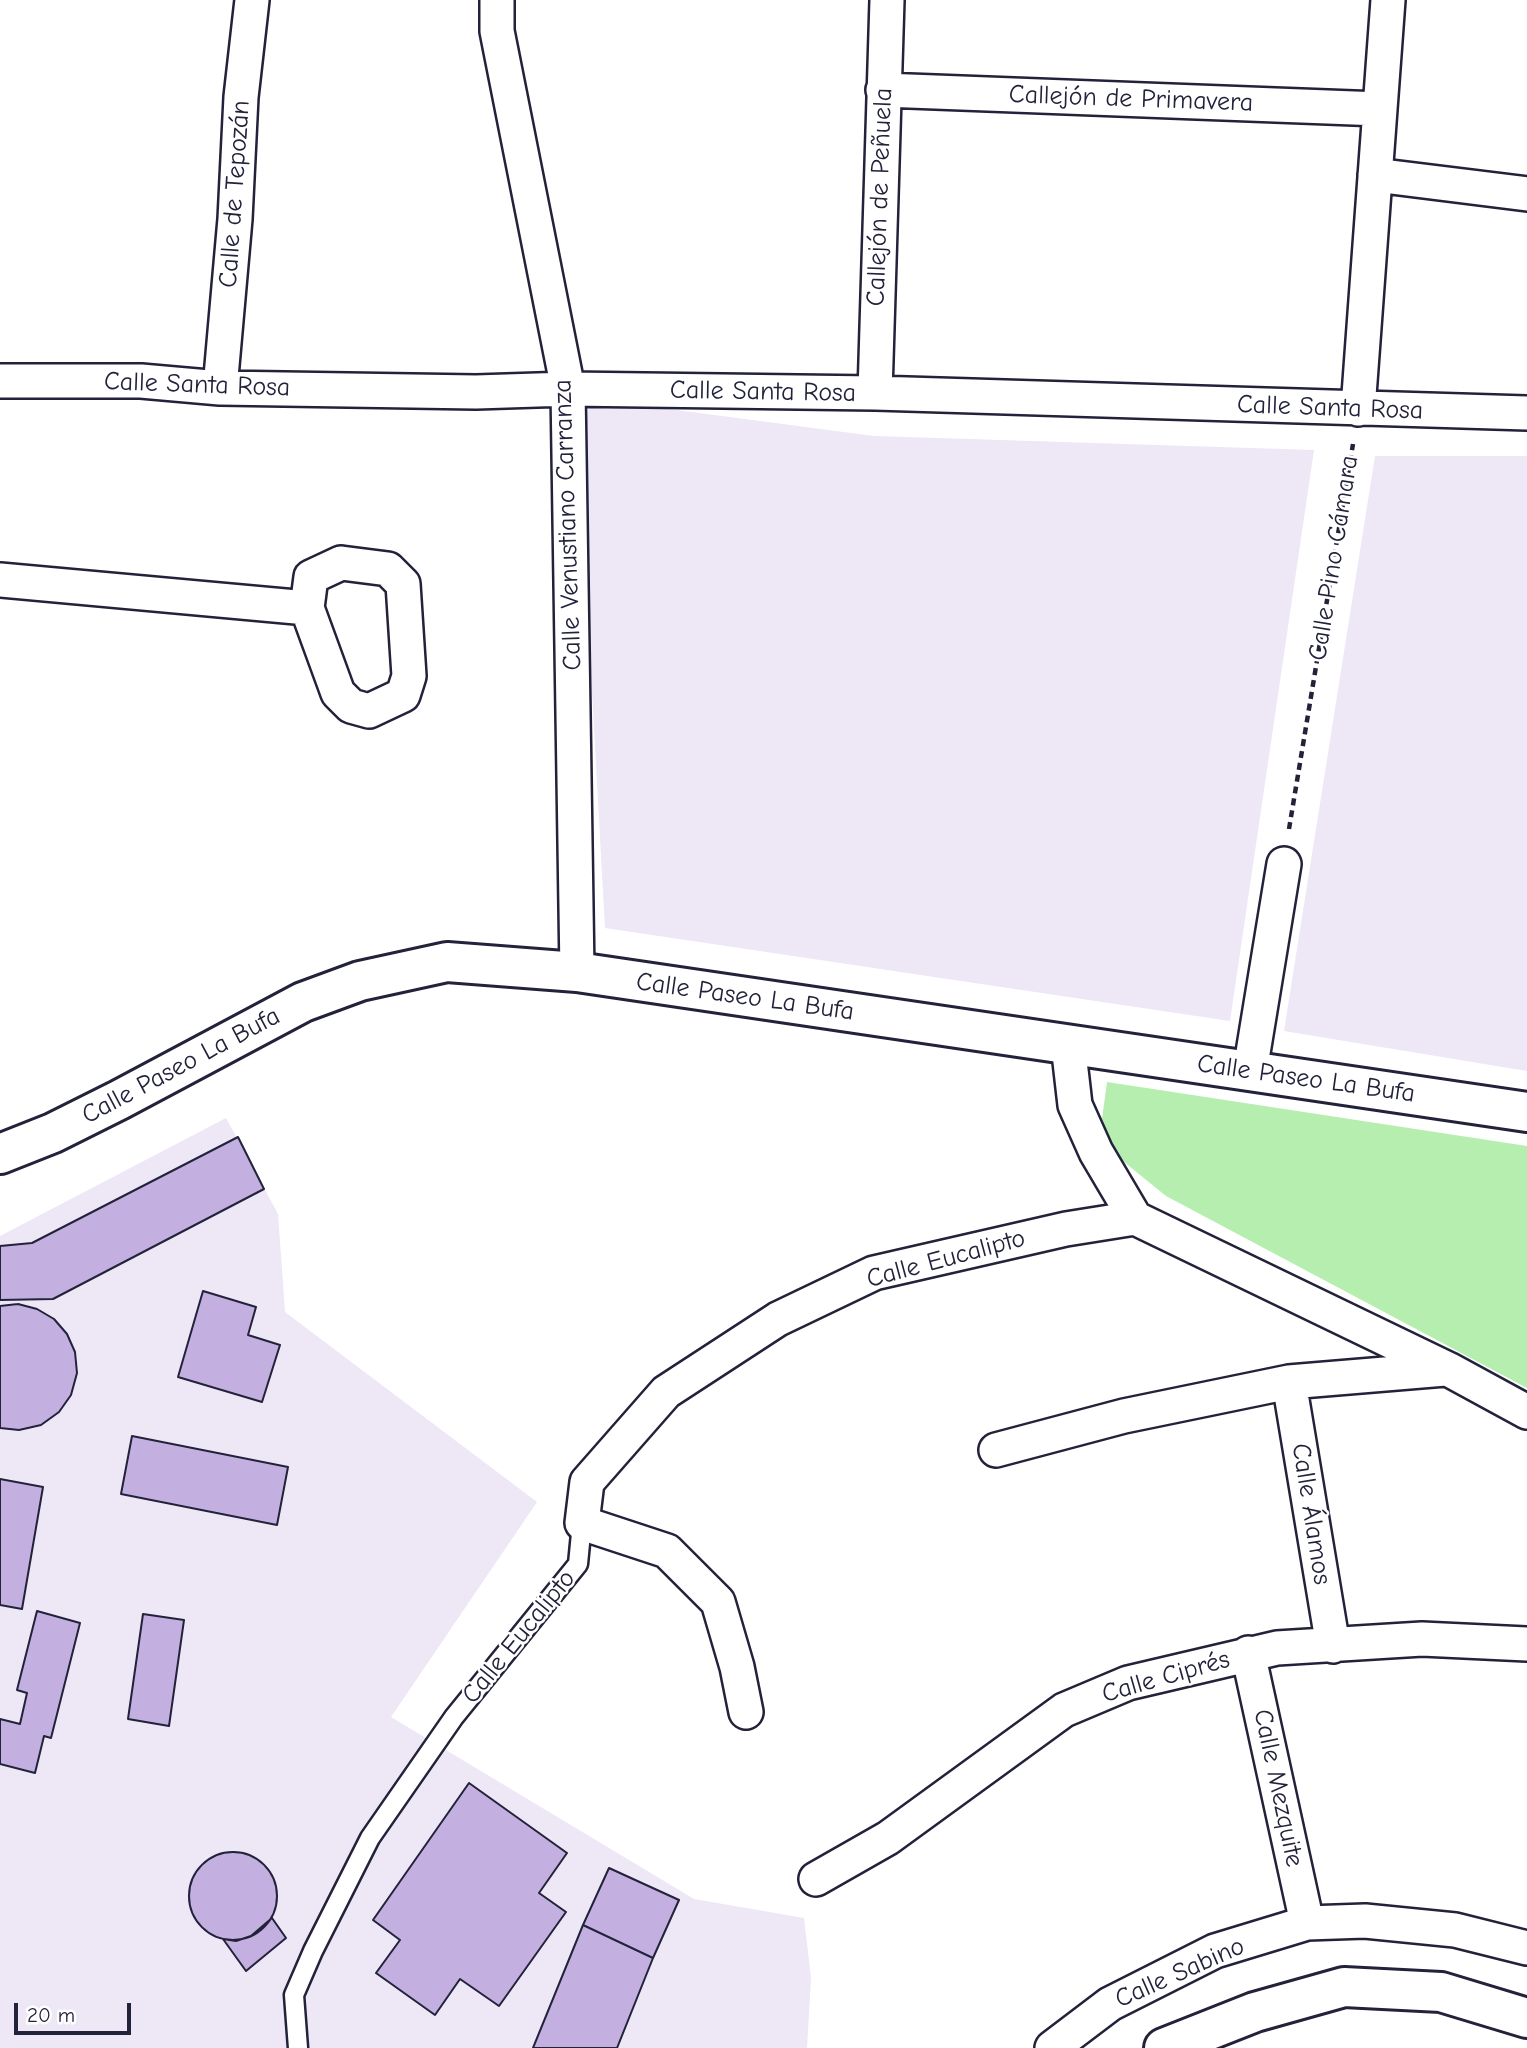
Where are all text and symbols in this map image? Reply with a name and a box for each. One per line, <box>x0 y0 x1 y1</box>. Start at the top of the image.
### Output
street label: Callejón de Primavera <box>1008 79 1254 119</box>
street label: Callejón de Peñuela <box>861 87 899 307</box>
street label: Calle de Tepozán <box>213 99 257 289</box>
street label: Calle Santa Rosa <box>103 366 291 404</box>
street label: Calle Santa Rosa <box>670 375 856 409</box>
street label: Calle Venustiano Carranza <box>547 379 589 671</box>
street label: Calle Santa Rosa <box>1236 389 1424 427</box>
street label: Calle Pino Cámara <box>1302 453 1366 663</box>
street label: Calle Paseo La Bufa <box>634 966 856 1028</box>
street label: Calle Paseo La Bufa <box>77 1001 285 1131</box>
street label: Calle Paseo La Bufa <box>1195 1048 1417 1110</box>
street label: Calle Eucalipto <box>863 1223 1029 1295</box>
street label: Calle Álamos <box>1284 1441 1338 1587</box>
street label: Calle Eucalipto <box>456 1564 582 1710</box>
street label: Calle Ciprés <box>1098 1644 1234 1710</box>
street label: Calle Mezquite <box>1246 1706 1310 1870</box>
street label: Calle Sabino <box>1111 1931 1249 2015</box>
scale bar <box>18 1988 135 2032</box>
text: 20 m <box>27 2003 75 2027</box>

